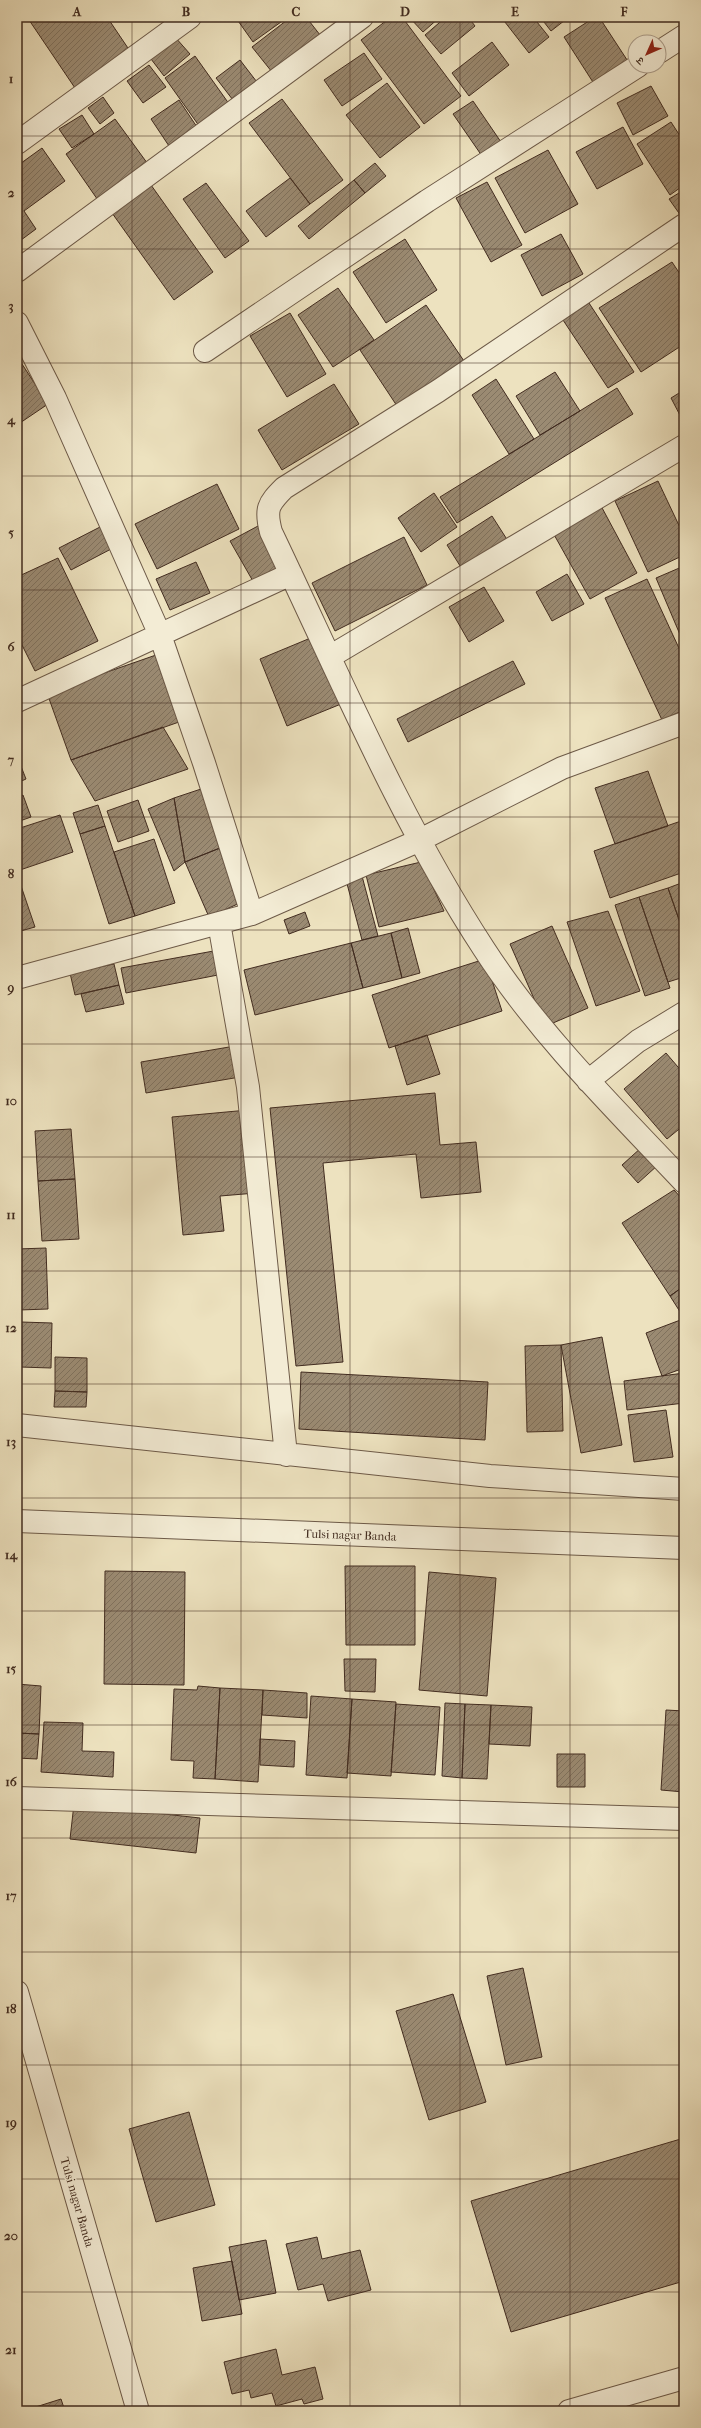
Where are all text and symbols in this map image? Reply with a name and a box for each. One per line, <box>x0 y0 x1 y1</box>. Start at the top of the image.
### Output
text: A <box>72 4 82 19</box>
text: B <box>182 4 191 19</box>
text: C <box>292 4 301 19</box>
text: D <box>400 4 410 19</box>
text: E <box>511 4 519 19</box>
text: F <box>620 4 628 19</box>
north arrow <box>627 34 667 74</box>
text: उ <box>633 53 648 68</box>
text: 1 <box>9 71 14 86</box>
text: 2 <box>8 185 15 200</box>
text: 3 <box>8 298 14 314</box>
text: 4 <box>6 412 16 428</box>
text: 5 <box>8 525 14 540</box>
text: 6 <box>7 639 15 654</box>
text: 7 <box>7 752 15 767</box>
text: 8 <box>8 866 15 881</box>
text: 9 <box>7 980 15 996</box>
text: 10 <box>5 1093 17 1108</box>
text: 11 <box>6 1207 16 1222</box>
text: 12 <box>5 1320 17 1335</box>
text: 13 <box>6 1434 16 1450</box>
street label: Tulsi nagar Banda <box>303 1526 397 1544</box>
text: 14 <box>5 1547 18 1563</box>
text: 15 <box>6 1661 16 1676</box>
text: 16 <box>5 1774 18 1789</box>
text: 17 <box>6 1888 17 1903</box>
text: 18 <box>5 2001 17 2016</box>
text: 19 <box>5 2115 17 2131</box>
street label: Tulsi nagar Banda <box>57 2155 97 2249</box>
text: 20 <box>4 2228 18 2243</box>
text: 21 <box>5 2342 17 2357</box>

